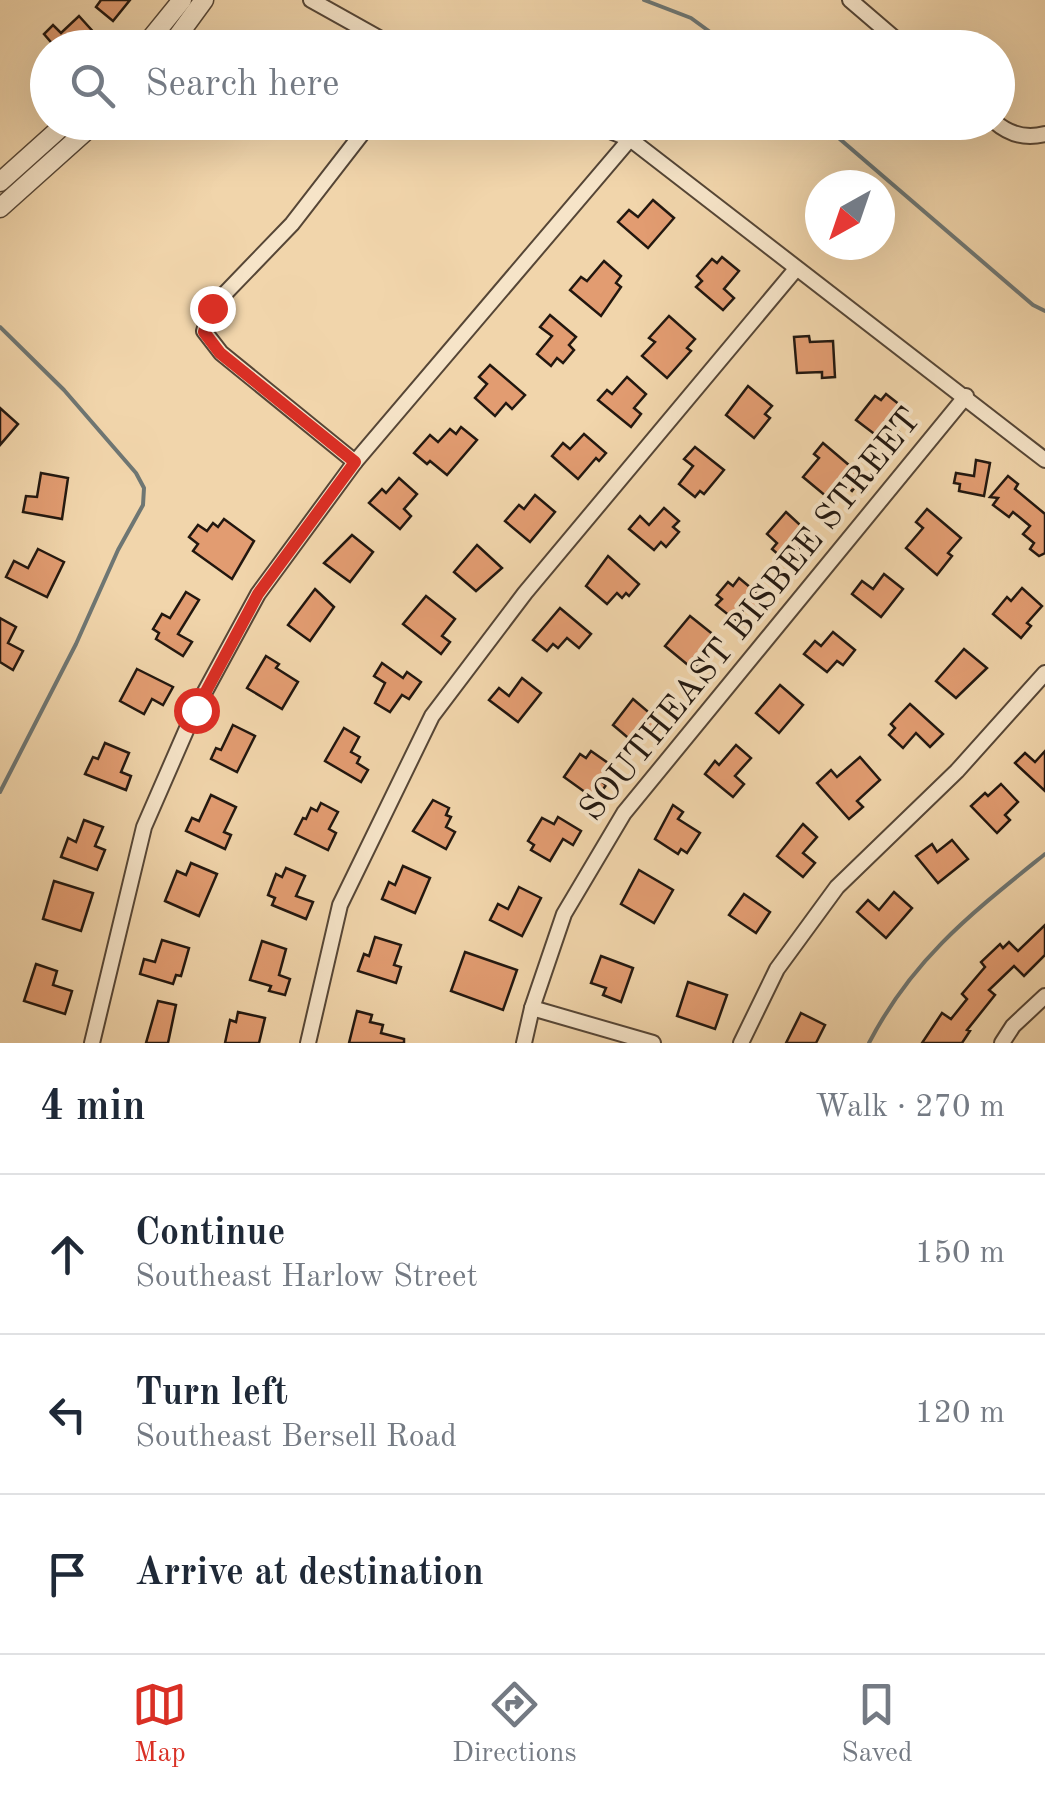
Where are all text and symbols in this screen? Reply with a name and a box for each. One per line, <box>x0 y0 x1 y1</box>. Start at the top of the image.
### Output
search box <box>30 30 1015 140</box>
icon: search <box>65 58 120 113</box>
text: Search here <box>145 66 340 104</box>
north arrow <box>805 170 895 260</box>
route end <box>190 286 236 332</box>
street label: SOUTHEAST BISBEE STREET <box>574 402 928 828</box>
route start <box>174 688 220 734</box>
text: 4 min <box>40 1087 146 1129</box>
text: Walk · 270 m <box>815 1092 1005 1124</box>
text: Continue <box>135 1215 285 1253</box>
icon: ahead <box>40 1227 95 1282</box>
text: 150 m <box>915 1238 1005 1270</box>
text: Southeast Harlow Street <box>135 1262 478 1294</box>
text: Turn left <box>135 1375 288 1413</box>
icon: left <box>40 1387 95 1442</box>
text: 120 m <box>915 1398 1005 1430</box>
text: Southeast Bersell Road <box>135 1422 457 1454</box>
icon: arrive <box>40 1547 95 1602</box>
text: Arrive at destination <box>135 1555 484 1593</box>
tab: Map <box>132 1677 187 1772</box>
tab: Directions <box>452 1677 577 1772</box>
tab: Saved <box>841 1677 913 1772</box>

